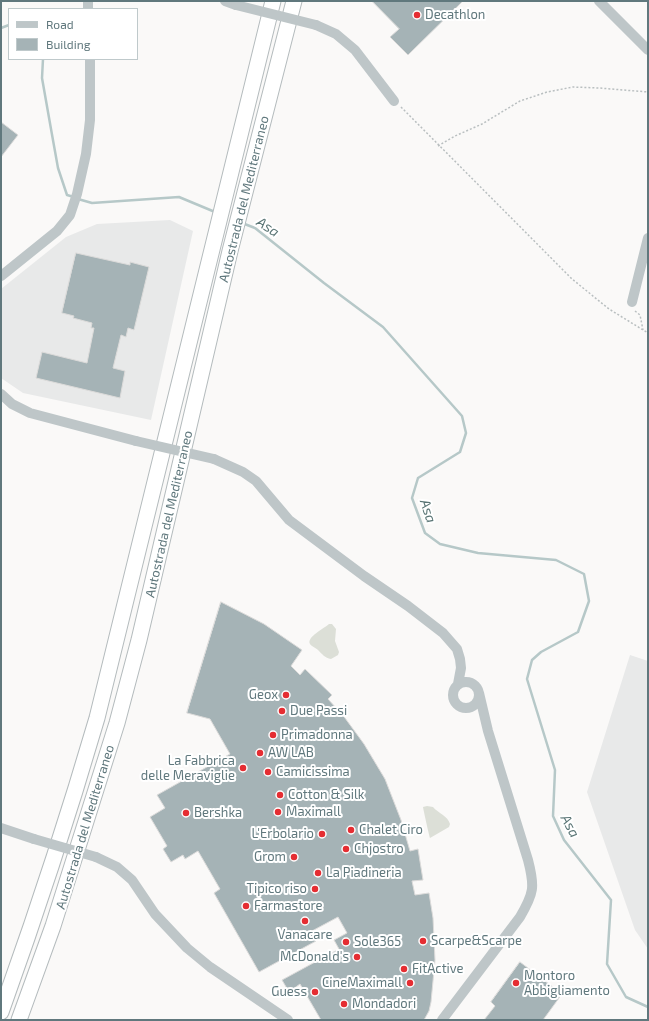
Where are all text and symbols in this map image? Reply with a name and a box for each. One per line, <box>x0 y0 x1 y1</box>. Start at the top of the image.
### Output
place label: Decathlon <box>425 7 485 23</box>
legend <box>8 8 138 60</box>
marker: Decathlon <box>412 10 422 20</box>
text: Road <box>46 17 74 31</box>
text: Building <box>46 37 90 51</box>
street label: Autostrada del Mediterraneo <box>216 114 272 284</box>
water label: Asa <box>253 213 283 241</box>
street label: Autostrada del Mediterraneo <box>142 429 196 599</box>
water label: Asa <box>416 497 440 525</box>
place label: Geox <box>249 687 278 703</box>
marker: Geox <box>281 690 291 700</box>
place label: Due Passi <box>290 703 347 719</box>
marker: Due Passi <box>277 706 287 716</box>
place label: Primadonna <box>281 727 353 743</box>
marker: Primadonna <box>268 730 278 740</box>
street label: Autostrada del Mediterraneo <box>53 743 117 911</box>
place label: AW LAB <box>268 745 314 761</box>
marker: AW LAB <box>255 748 265 758</box>
place label: La Fabbrica delle Meraviglie <box>141 753 235 784</box>
marker: La Fabbrica delle Meraviglie <box>238 763 248 773</box>
place label: Camicissima <box>276 764 350 780</box>
marker: Camicissima <box>263 767 273 777</box>
place label: Cotton & Silk <box>288 787 364 803</box>
marker: Cotton & Silk <box>275 790 285 800</box>
place label: Maximall <box>286 804 341 820</box>
place label: Bershka <box>194 805 242 821</box>
marker: Maximall <box>273 807 283 817</box>
marker: Bershka <box>181 808 191 818</box>
water label: Asa <box>557 812 583 840</box>
place label: Chalet Ciro <box>359 822 423 838</box>
marker: Chalet Ciro <box>346 825 356 835</box>
place label: L'Erbolario <box>252 826 314 842</box>
marker: L'Erbolario <box>317 829 327 839</box>
place label: Chjostro <box>354 841 404 857</box>
marker: Chjostro <box>341 844 351 854</box>
place label: Grom <box>254 849 286 865</box>
marker: Grom <box>289 852 299 862</box>
place label: La Piadineria <box>326 865 402 881</box>
marker: La Piadineria <box>313 868 323 878</box>
place label: Tipico riso <box>246 881 307 897</box>
marker: Tipico riso <box>310 884 320 894</box>
place label: Farmastore <box>254 898 323 914</box>
marker: Farmastore <box>241 901 251 911</box>
marker: Vanacare <box>300 916 310 926</box>
place label: Vanacare <box>278 927 332 943</box>
place label: Scarpe&Scarpe <box>431 933 522 949</box>
place label: Sole365 <box>354 934 401 950</box>
marker: Scarpe&Scarpe <box>418 936 428 946</box>
marker: Sole365 <box>341 937 351 947</box>
place label: McDonald's <box>280 949 349 965</box>
marker: McDonald's <box>352 952 362 962</box>
place label: FitActive <box>412 961 464 977</box>
marker: FitActive <box>399 964 409 974</box>
place label: Montoro Abbigliamento <box>524 968 610 999</box>
place label: CineMaximall <box>322 975 402 991</box>
marker: CineMaximall <box>405 978 415 988</box>
marker: Montoro Abbigliamento <box>511 978 521 988</box>
place label: Guess <box>271 984 307 1000</box>
marker: Guess <box>310 987 320 997</box>
place label: Mondadori <box>352 996 416 1012</box>
marker: Mondadori <box>339 999 349 1009</box>

